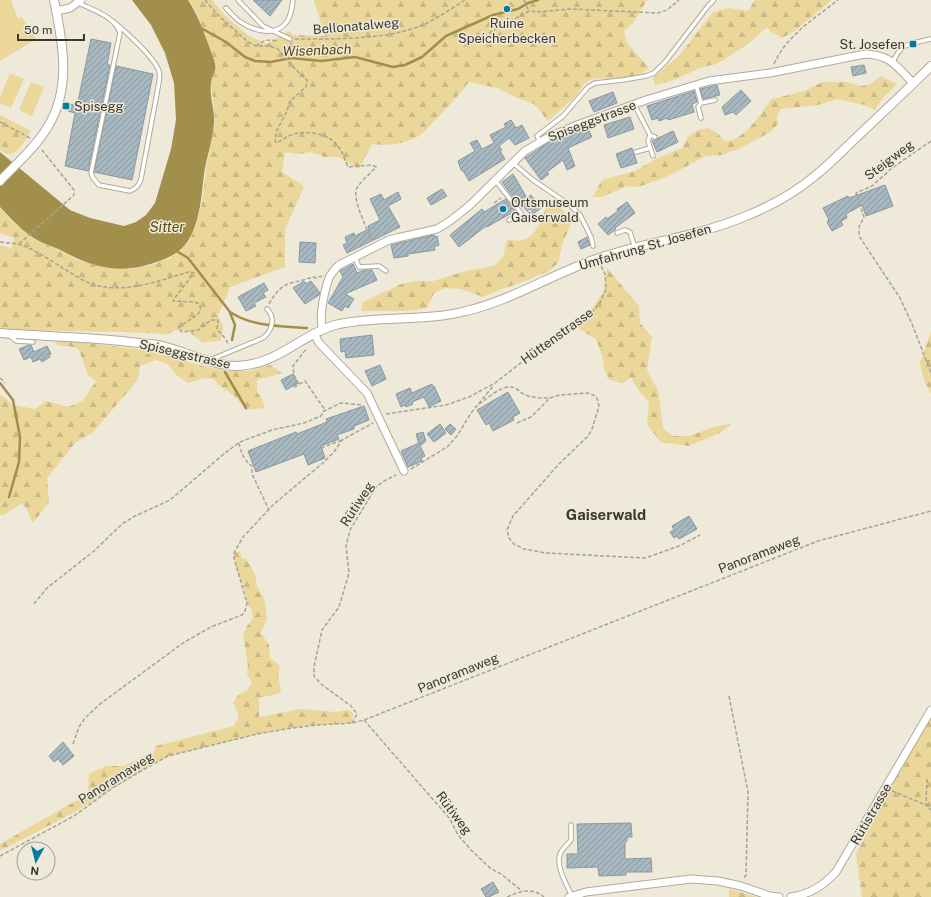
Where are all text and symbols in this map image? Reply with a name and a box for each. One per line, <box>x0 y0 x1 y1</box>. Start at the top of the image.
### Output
marker: Ruine Speicherbecken <box>502 4 512 14</box>
street label: Bellonatalweg <box>312 15 400 37</box>
scale bar <box>18 16 84 42</box>
place label: Ruine Speicherbecken <box>458 16 556 46</box>
text: 50 m <box>24 23 52 37</box>
place label: St. Josefen <box>840 37 905 52</box>
marker: St. Josefen <box>908 39 918 49</box>
water label: Wisenbach <box>282 41 352 59</box>
street label: Spiseggstrasse <box>546 97 638 145</box>
place label: Spisegg <box>74 99 124 114</box>
marker: Spisegg <box>61 101 71 111</box>
street label: Steigweg <box>862 137 916 183</box>
place label: Ortsmuseum Gaiserwald <box>511 195 589 225</box>
marker: Ortsmuseum Gaiserwald <box>498 204 508 214</box>
water label: Sitter <box>149 219 185 235</box>
street label: Umfahrung St. Josefen <box>577 221 713 273</box>
street label: Hüttenstrasse <box>518 305 596 367</box>
street label: Spiseggstrasse <box>138 336 232 372</box>
street label: Rütiweg <box>337 479 377 529</box>
district label: Gaiserwald <box>566 506 646 523</box>
street label: Panoramaweg <box>716 532 802 576</box>
street label: Panoramaweg <box>415 650 501 696</box>
street label: Panoramaweg <box>76 749 156 807</box>
street label: Rütistrasse <box>847 781 895 847</box>
street label: Rütiweg <box>433 789 475 837</box>
north arrow <box>16 841 56 881</box>
text: N <box>30 864 40 877</box>

